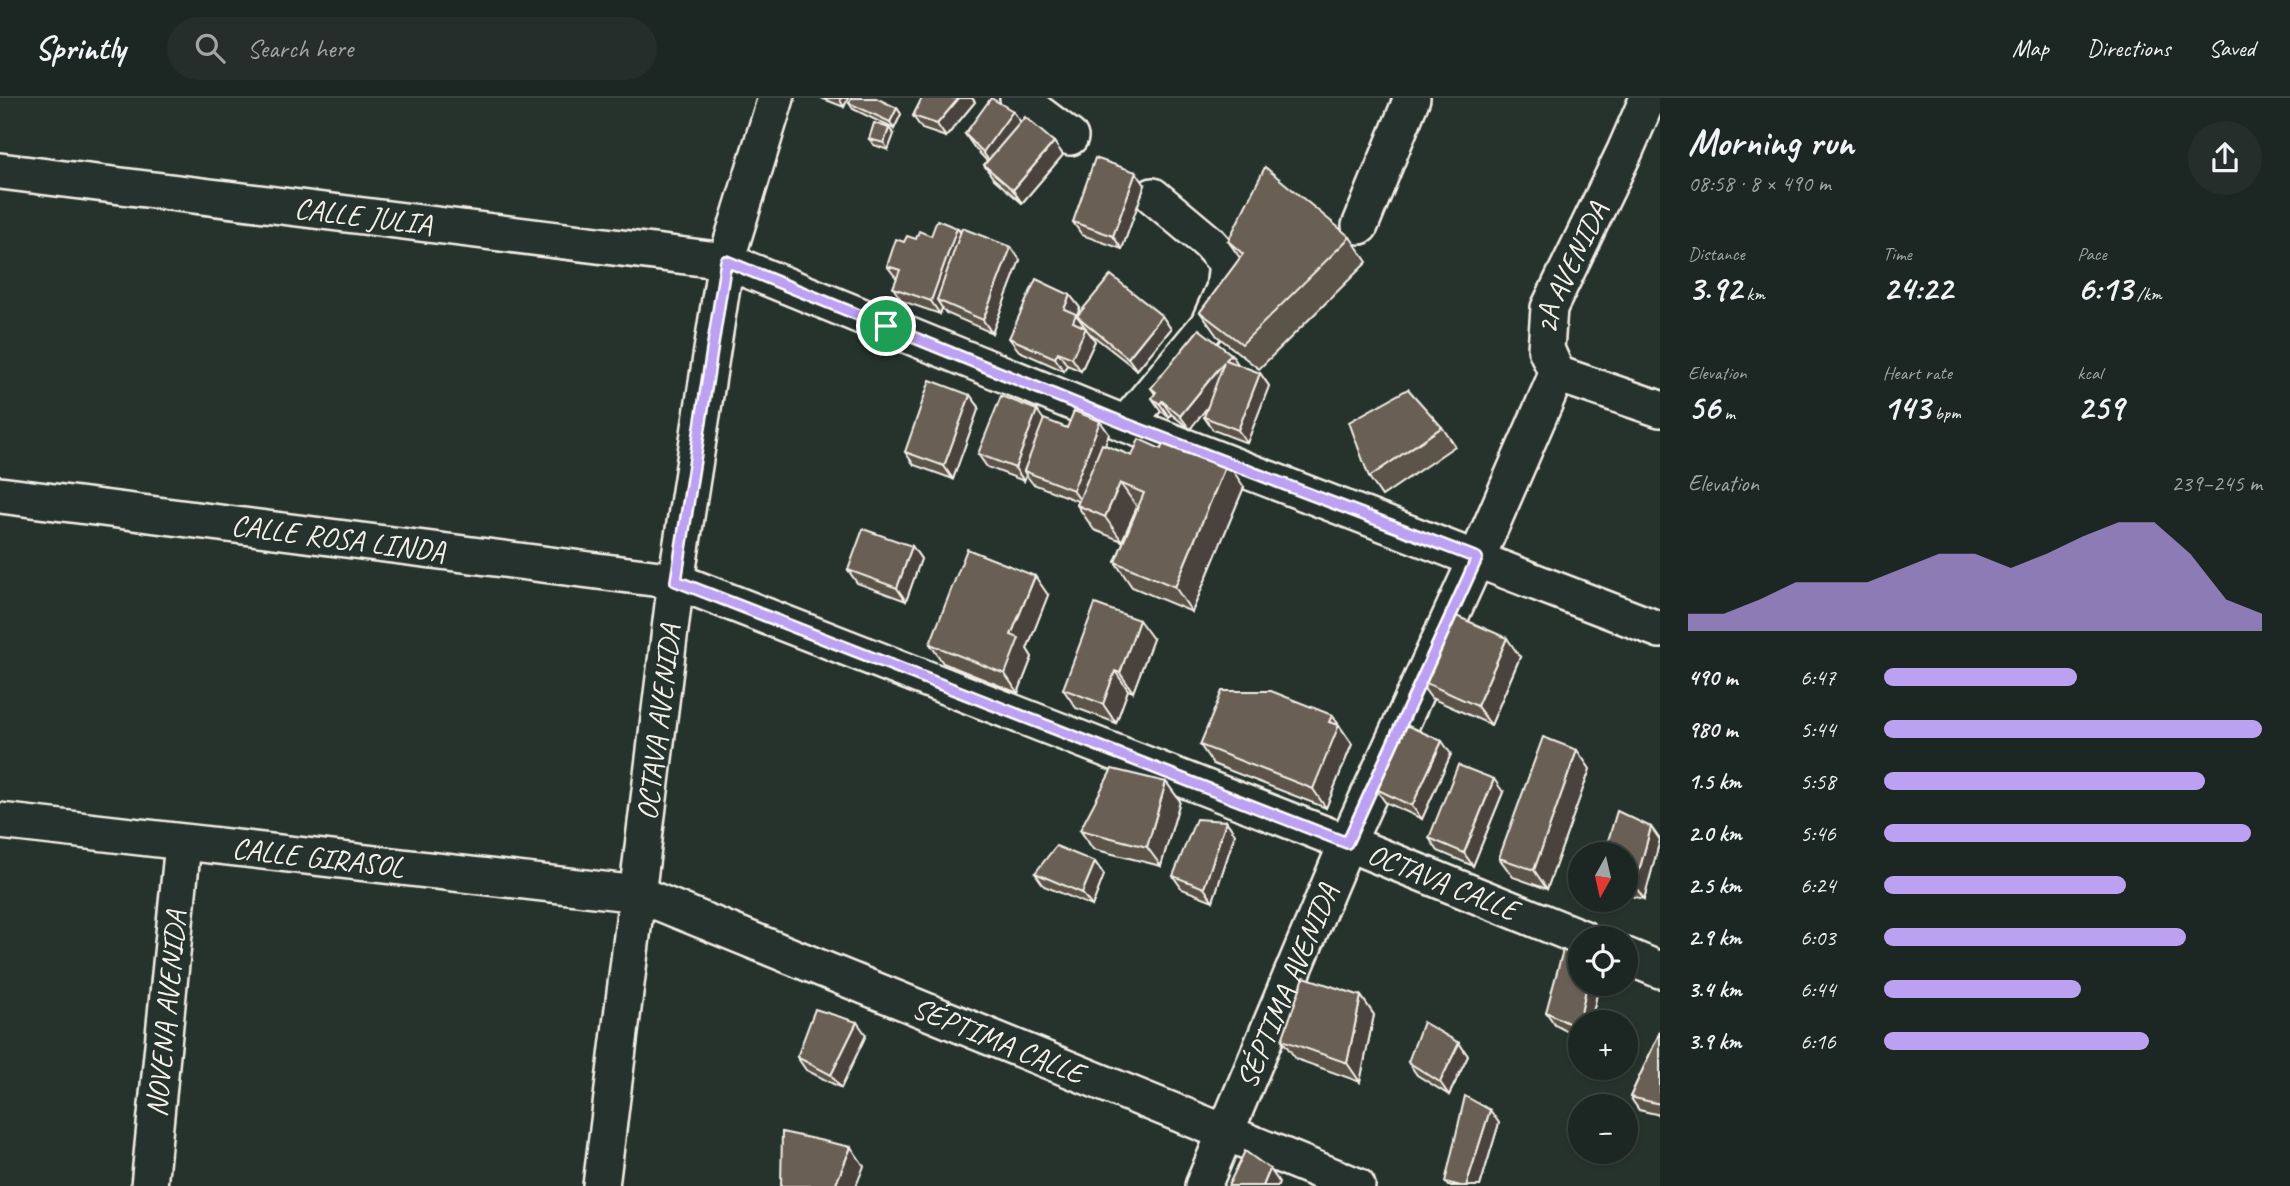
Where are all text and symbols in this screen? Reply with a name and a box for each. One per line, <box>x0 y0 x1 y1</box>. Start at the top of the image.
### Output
search box <box>167 17 657 80</box>
text: Sprintly <box>35 27 125 69</box>
icon: search <box>191 29 229 67</box>
text: Search here <box>247 32 353 65</box>
text: Map <box>2012 33 2049 63</box>
text: Directions <box>2087 33 2170 63</box>
text: Saved <box>2208 33 2255 63</box>
text: Morning run <box>1688 119 1854 166</box>
button: share <box>2188 121 2262 195</box>
text: 08:58 · 8 × 490 m <box>1688 169 1831 198</box>
street label: CALLE JULIA <box>292 189 435 243</box>
street label: 2A AVENIDA <box>1528 195 1617 335</box>
text: Distance <box>1688 242 1745 266</box>
text: Time <box>1883 242 1912 266</box>
text: Pace <box>2077 242 2107 266</box>
text: 3.92 <box>1688 266 1742 311</box>
text: 24:22 <box>1883 266 1953 311</box>
text: 6:13 <box>2077 266 2132 311</box>
text: km <box>1742 282 1765 306</box>
text: /km <box>2132 282 2162 306</box>
pin <box>856 296 916 356</box>
icon: arrive <box>867 307 905 345</box>
text: Elevation <box>1688 361 1746 385</box>
text: Heart rate <box>1883 361 1952 385</box>
text: kcal <box>2077 361 2102 385</box>
text: 56 <box>1688 385 1720 430</box>
text: 143 <box>1883 385 1930 430</box>
text: 259 <box>2077 385 2124 430</box>
text: m <box>1720 401 1735 425</box>
text: bpm <box>1930 401 1961 425</box>
text: Elevation <box>1688 469 1759 498</box>
text: 239–245 m <box>2171 469 2262 498</box>
street label: CALLE ROSA LINDA <box>229 506 448 571</box>
street label: OCTAVA AVENIDA <box>628 621 690 822</box>
text: 490 m <box>1688 663 1737 692</box>
text: 6:47 <box>1800 663 1836 692</box>
text: 980 m <box>1688 715 1737 744</box>
text: 5:44 <box>1800 715 1836 744</box>
text: 1.5 km <box>1688 767 1741 796</box>
text: 5:58 <box>1800 767 1836 796</box>
text: 2.0 km <box>1688 819 1742 848</box>
text: 5:46 <box>1800 819 1836 848</box>
street label: CALLE GIRASOL <box>230 829 407 886</box>
street label: OCTAVA CALLE <box>1362 834 1527 930</box>
north arrow <box>1568 842 1638 912</box>
map controls <box>1568 842 1638 1164</box>
text: 2.5 km <box>1688 871 1741 900</box>
text: 6:24 <box>1800 871 1836 900</box>
street label: SÉPTIMA AVENIDA <box>1227 877 1347 1094</box>
street label: NOVENA AVENIDA <box>137 907 195 1119</box>
text: 2.9 km <box>1688 923 1741 952</box>
text: 6:03 <box>1800 923 1836 952</box>
button: locate <box>1568 926 1638 996</box>
text: 3.4 km <box>1688 975 1742 1004</box>
text: 6:44 <box>1800 975 1836 1004</box>
street label: SÉPTIMA CALLE <box>907 988 1094 1094</box>
button: + <box>1568 1010 1638 1080</box>
text: 3.9 km <box>1688 1027 1741 1056</box>
text: 6:16 <box>1800 1027 1836 1056</box>
button: − <box>1568 1094 1638 1164</box>

